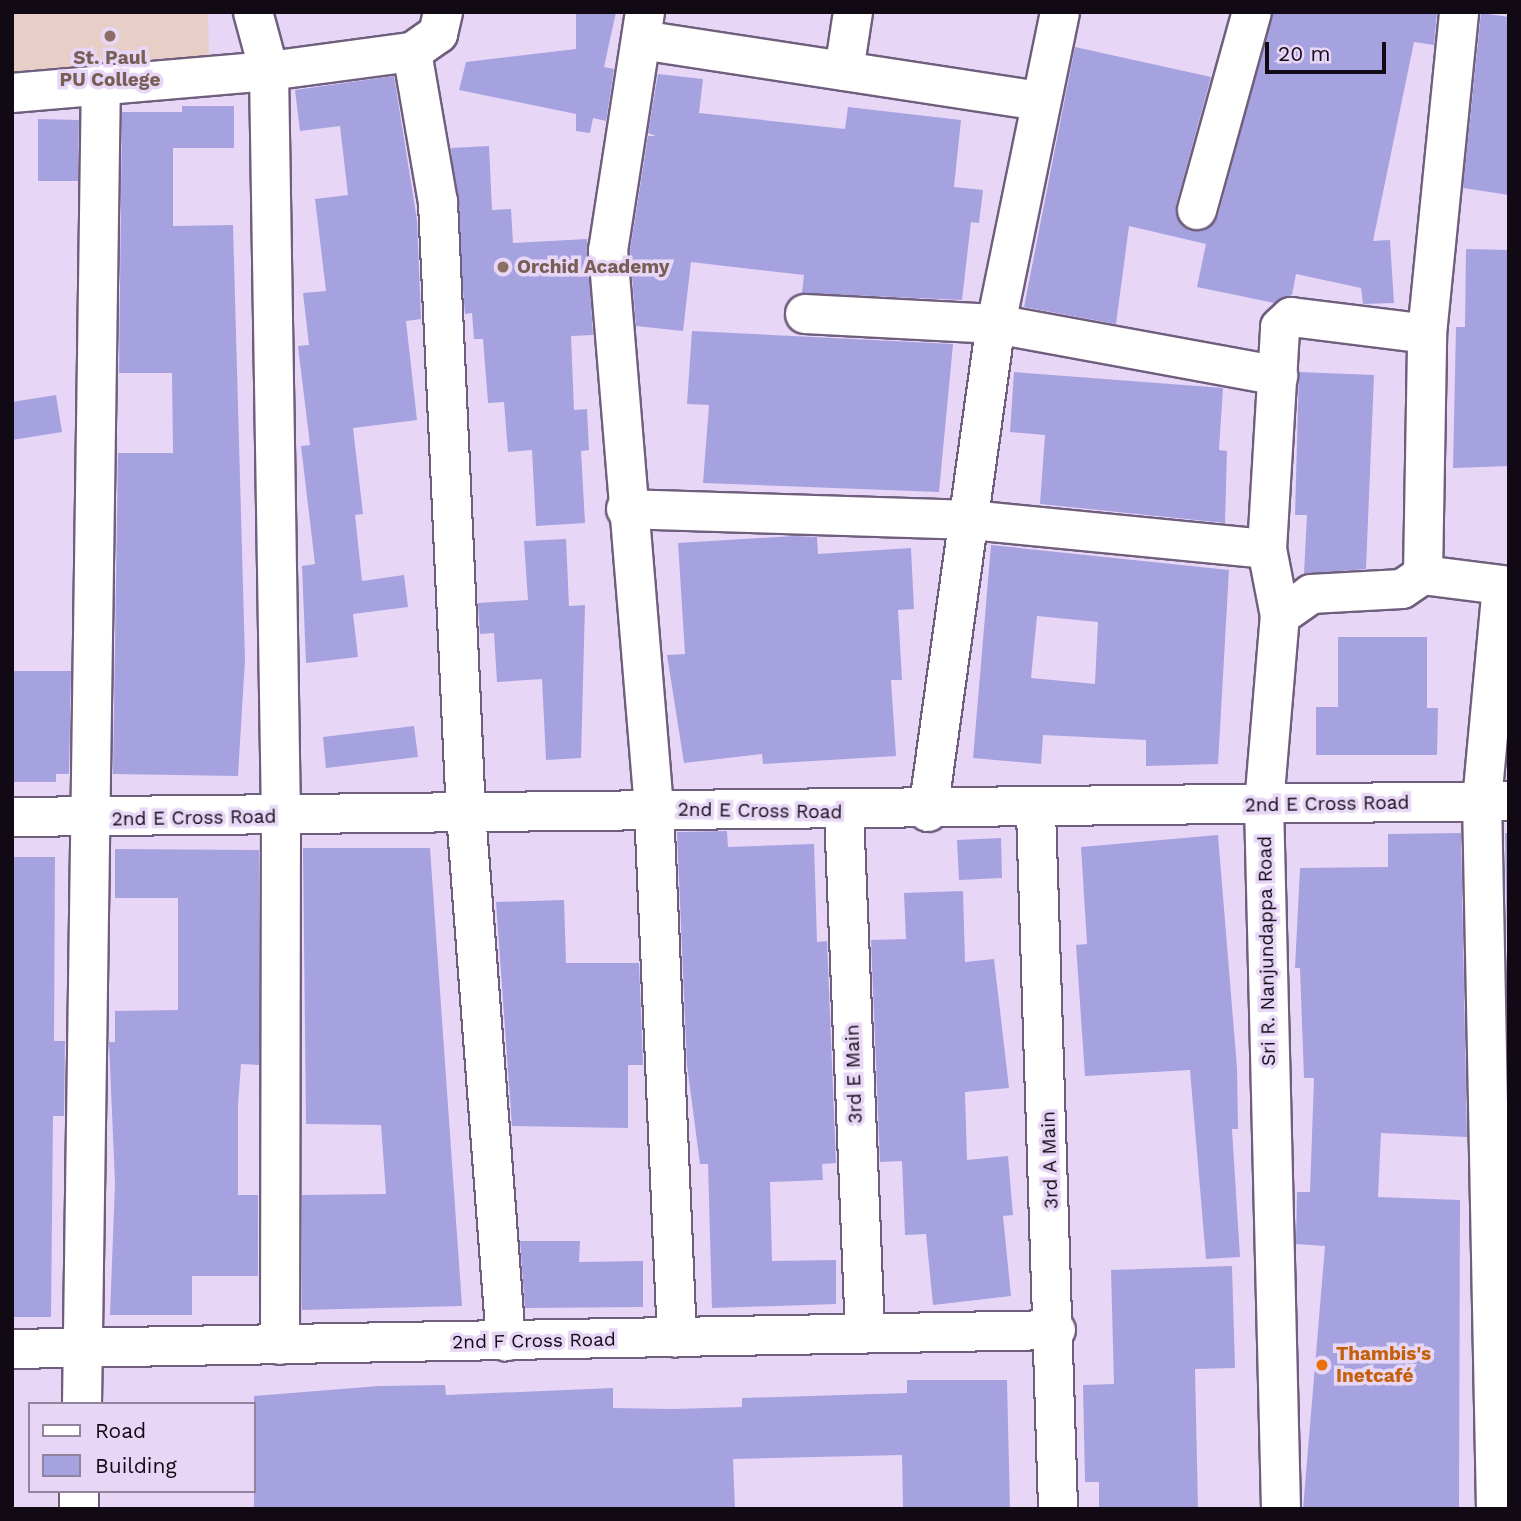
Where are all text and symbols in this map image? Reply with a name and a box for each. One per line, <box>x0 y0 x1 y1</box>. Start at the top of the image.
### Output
marker: St. Paul PU College <box>102 28 118 44</box>
scale bar <box>1269 28 1390 72</box>
text: 20 m <box>1278 41 1330 66</box>
place label: St. Paul PU College <box>59 47 161 91</box>
place label: Orchid Academy <box>517 256 670 278</box>
marker: Orchid Academy <box>495 259 511 275</box>
street label: 2nd E Cross Road <box>1245 791 1409 817</box>
street label: 2nd E Cross Road <box>678 798 842 824</box>
street label: 2nd E Cross Road <box>112 805 276 831</box>
street label: Sri R. Nanjundappa Road <box>1254 836 1280 1066</box>
street label: 3rd E Main <box>841 1024 867 1124</box>
street label: 3rd A Main <box>1037 1110 1063 1210</box>
street label: 2nd F Cross Road <box>452 1328 616 1354</box>
place label: Thambis's Inetcafé <box>1336 1343 1431 1387</box>
marker: Thambis's Inetcafé <box>1314 1357 1330 1373</box>
legend <box>28 1402 256 1493</box>
text: Road <box>95 1418 146 1443</box>
text: Building <box>95 1453 177 1478</box>

